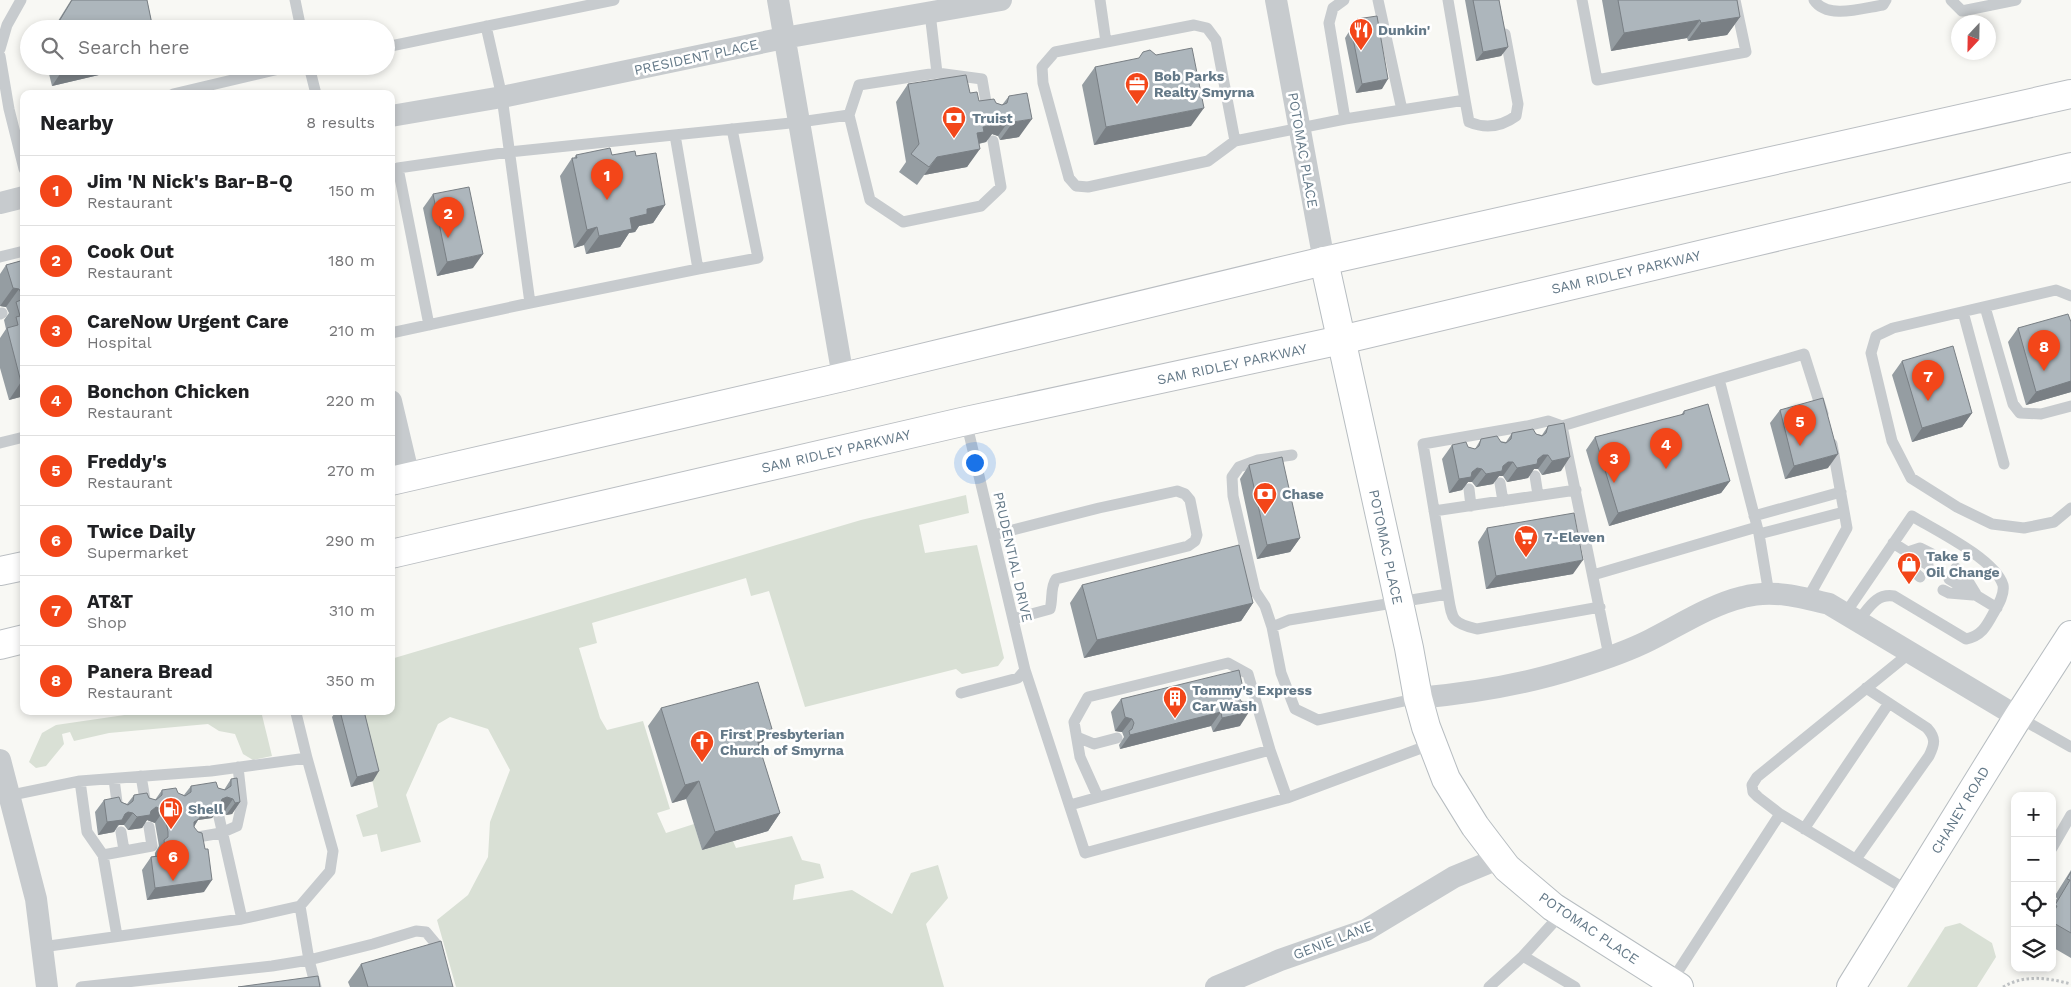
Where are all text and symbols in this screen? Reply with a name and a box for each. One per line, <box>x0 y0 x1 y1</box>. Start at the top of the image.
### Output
north arrow <box>1951 15 1996 60</box>
restaurant icon: Dunkin' <box>1348 17 1374 51</box>
search box <box>20 20 395 75</box>
place label: Dunkin' <box>1378 22 1430 38</box>
icon: search <box>38 34 66 62</box>
text: Search here <box>78 36 189 59</box>
street label: PRESIDENT PLACE <box>632 36 760 78</box>
place label: Bob Parks Realty Smyrna <box>1154 68 1255 100</box>
office icon: Bob Parks Realty Smyrna <box>1124 71 1150 105</box>
street label: POTOMAC PLACE <box>1285 91 1321 209</box>
bank icon: Truist <box>941 105 967 139</box>
text: Nearby <box>40 110 113 135</box>
place label: Truist <box>972 110 1013 126</box>
text: 8 results <box>306 113 375 132</box>
pin: 1 <box>591 159 623 200</box>
text: Jim 'N Nick's Bar-B-Q <box>87 170 293 193</box>
text: 1 <box>53 181 59 200</box>
text: 150 m <box>329 181 375 200</box>
text: Restaurant <box>87 193 173 212</box>
pin: 2 <box>432 197 464 238</box>
text: Cook Out <box>87 240 174 263</box>
street label: SAM RIDLEY PARKWAY <box>1550 247 1702 297</box>
text: 2 <box>51 251 61 270</box>
text: 180 m <box>328 251 375 270</box>
text: Restaurant <box>87 263 173 282</box>
text: CareNow Urgent Care <box>87 310 289 333</box>
text: 3 <box>51 321 61 340</box>
text: 210 m <box>329 321 375 340</box>
pin: 8 <box>2028 330 2060 371</box>
text: Hospital <box>87 333 152 352</box>
street label: SAM RIDLEY PARKWAY <box>1156 340 1308 388</box>
pin: 7 <box>1912 360 1944 401</box>
text: Bonchon Chicken <box>87 380 249 403</box>
text: 4 <box>51 391 61 410</box>
text: 220 m <box>326 391 375 410</box>
text: Restaurant <box>87 403 173 422</box>
pin: 5 <box>1784 405 1816 446</box>
street label: SAM RIDLEY PARKWAY <box>760 426 912 476</box>
pin: 4 <box>1650 428 1682 469</box>
pin: 3 <box>1598 442 1630 483</box>
text: Freddy's <box>87 450 167 473</box>
your location <box>962 450 988 476</box>
text: 5 <box>51 461 61 480</box>
text: 270 m <box>327 461 375 480</box>
text: Restaurant <box>87 473 173 492</box>
bank icon: Chase <box>1252 481 1278 515</box>
place label: Chase <box>1282 486 1324 502</box>
street label: POTOMAC PLACE <box>1366 488 1406 606</box>
street label: PRUDENTIAL DRIVE <box>990 490 1036 624</box>
text: Twice Daily <box>87 520 195 543</box>
supermarket icon: 7-Eleven <box>1513 524 1539 558</box>
place label: 7-Eleven <box>1544 529 1605 545</box>
text: 6 <box>51 531 61 550</box>
text: 290 m <box>325 531 375 550</box>
text: Supermarket <box>87 543 188 562</box>
place label: Take 5 Oil Change <box>1926 548 2000 580</box>
shop icon: Take 5 Oil Change <box>1896 551 1922 585</box>
text: AT&T <box>87 590 133 613</box>
text: 7 <box>51 601 61 620</box>
text: 310 m <box>329 601 375 620</box>
text: Shop <box>87 613 127 632</box>
text: Panera Bread <box>87 660 213 683</box>
text: 8 <box>51 671 61 690</box>
text: 350 m <box>326 671 375 690</box>
place label: Tommy's Express Car Wash <box>1192 682 1312 714</box>
text: Restaurant <box>87 683 173 702</box>
building icon: Tommy's Express Car Wash <box>1162 685 1188 719</box>
place label: First Presbyterian Church of Smyrna <box>720 726 845 758</box>
church icon: First Presbyterian Church of Smyrna <box>689 729 715 763</box>
street label: CHANEY ROAD <box>1928 763 1992 857</box>
map controls <box>2011 792 2056 972</box>
button: + <box>2011 792 2056 837</box>
fuel station icon: Shell <box>158 796 184 830</box>
place label: Shell <box>188 801 223 817</box>
button: − <box>2011 837 2056 882</box>
pin: 6 <box>157 840 189 881</box>
button: locate <box>2011 882 2056 927</box>
street label: POTOMAC PLACE <box>1536 889 1642 967</box>
street label: GENIE LANE <box>1291 917 1375 963</box>
button: layers <box>2011 927 2056 972</box>

